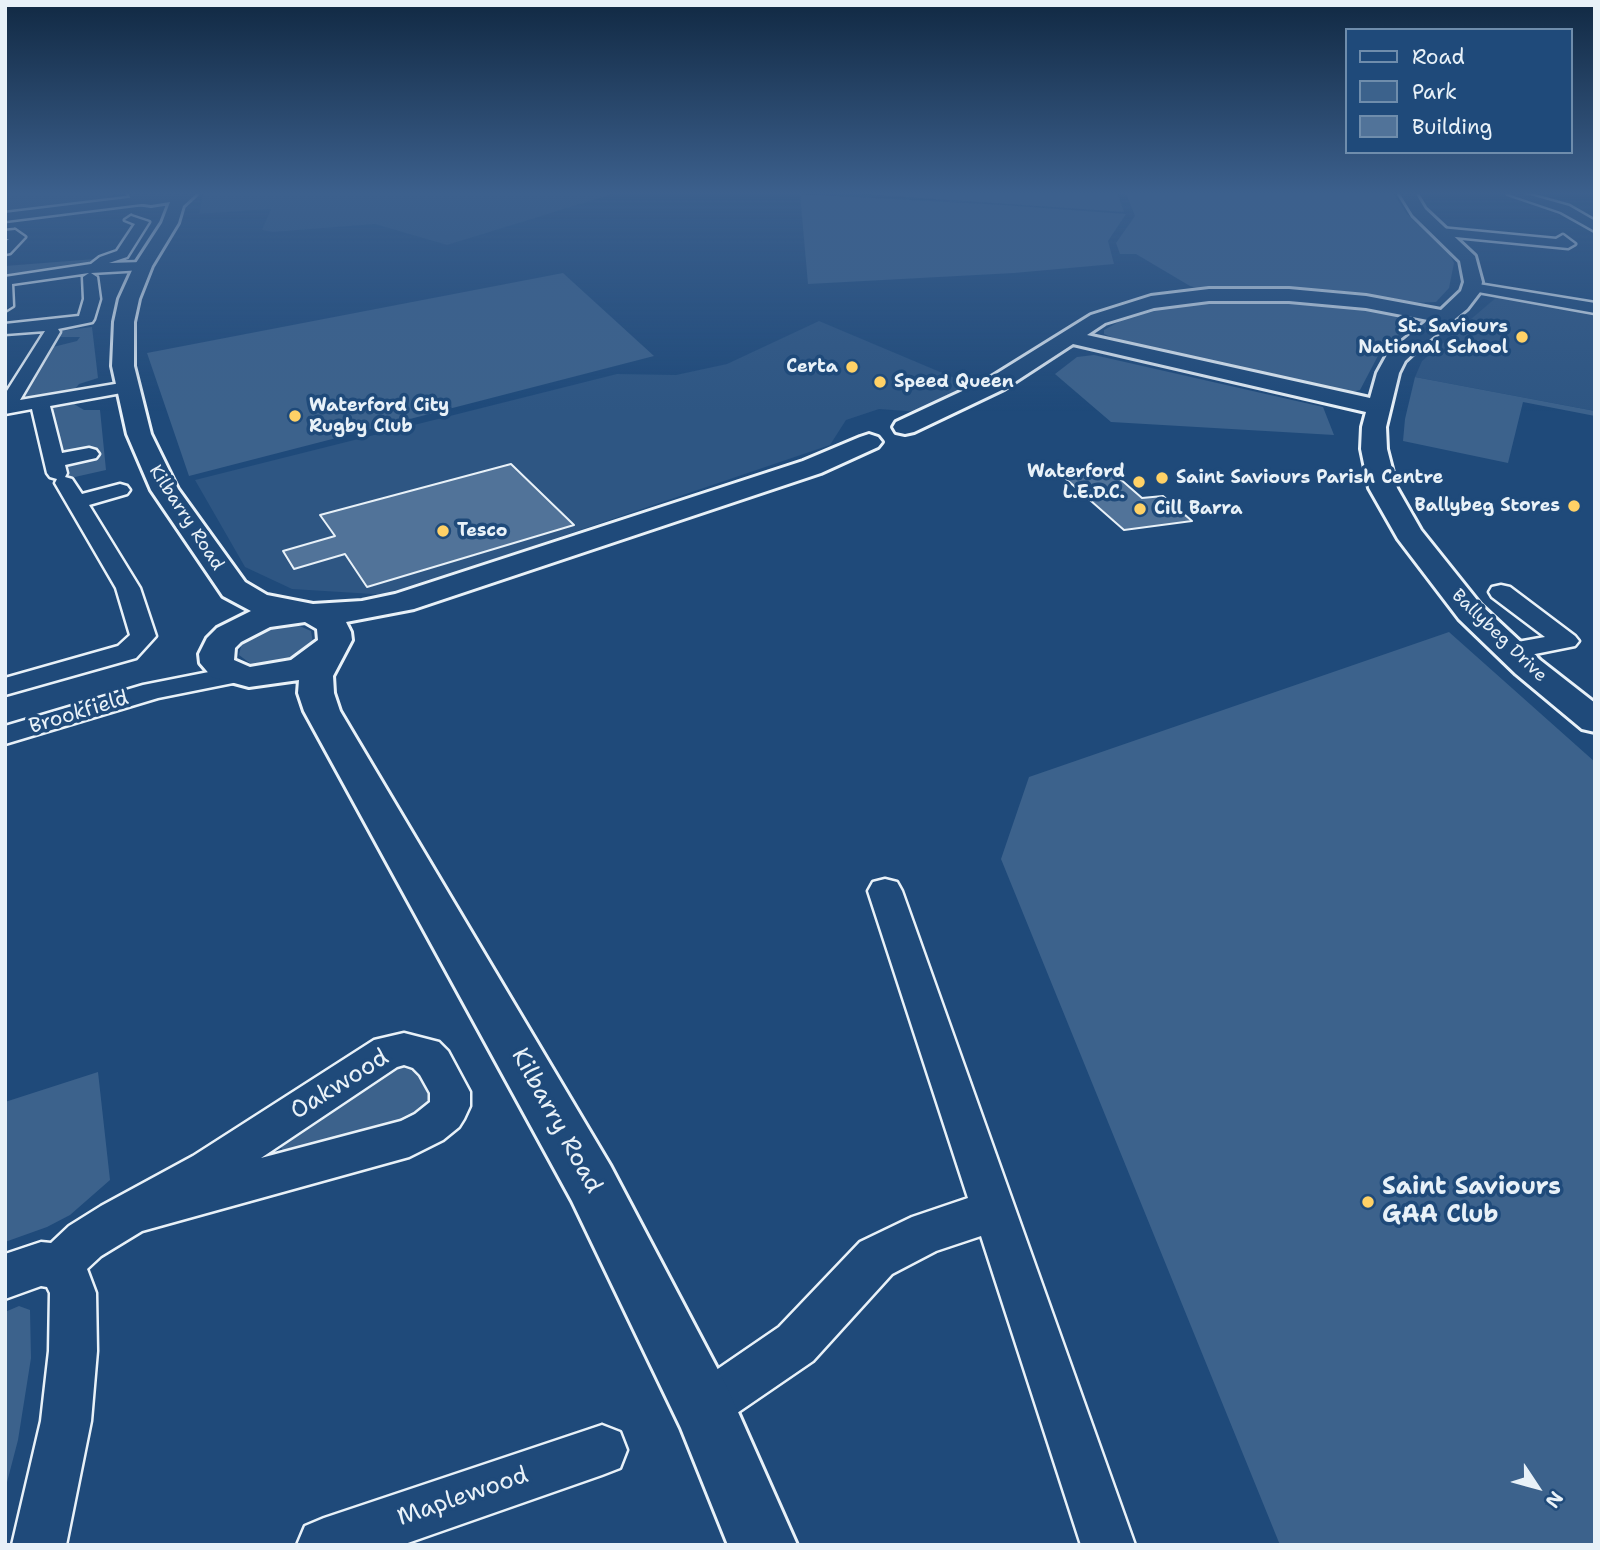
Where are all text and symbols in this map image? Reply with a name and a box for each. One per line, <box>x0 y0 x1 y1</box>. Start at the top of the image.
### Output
legend <box>1344 28 1572 154</box>
text: Road <box>1412 43 1465 71</box>
text: Park <box>1412 78 1457 106</box>
text: Building <box>1412 113 1492 141</box>
place label: St. Saviours National School <box>1358 316 1508 358</box>
marker: St. Saviours National School <box>1514 329 1530 345</box>
place label: Certa <box>786 356 838 378</box>
marker: Certa <box>844 359 860 375</box>
place label: Speed Queen <box>894 371 1014 393</box>
marker: Speed Queen <box>872 374 888 390</box>
place label: Waterford City Rugby Club <box>309 395 449 438</box>
marker: Waterford City Rugby Club <box>287 408 303 424</box>
street label: Kilbarry Road <box>144 461 228 575</box>
place label: Waterford L.E.D.C. <box>1027 461 1125 504</box>
place label: Saint Saviours Parish Centre <box>1176 467 1443 489</box>
marker: Saint Saviours Parish Centre <box>1154 470 1170 486</box>
marker: Waterford L.E.D.C. <box>1131 474 1147 490</box>
place label: Ballybeg Stores <box>1415 495 1560 517</box>
place label: Cill Barra <box>1154 498 1243 520</box>
marker: Ballybeg Stores <box>1566 498 1582 514</box>
marker: Cill Barra <box>1132 501 1148 517</box>
place label: Tesco <box>457 520 508 542</box>
marker: Tesco <box>435 523 451 539</box>
street label: Ballybeg Drive <box>1447 585 1551 687</box>
street label: Brookfield <box>26 686 132 740</box>
street label: Kilbarry Road <box>504 1043 608 1199</box>
street label: Oakwood <box>286 1044 394 1126</box>
place label: Saint Saviours GAA Club <box>1382 1174 1561 1230</box>
marker: Saint Saviours GAA Club <box>1360 1194 1376 1210</box>
north arrow <box>1502 1452 1572 1522</box>
street label: Maplewood <box>394 1461 532 1533</box>
text: N <box>1540 1486 1569 1513</box>

